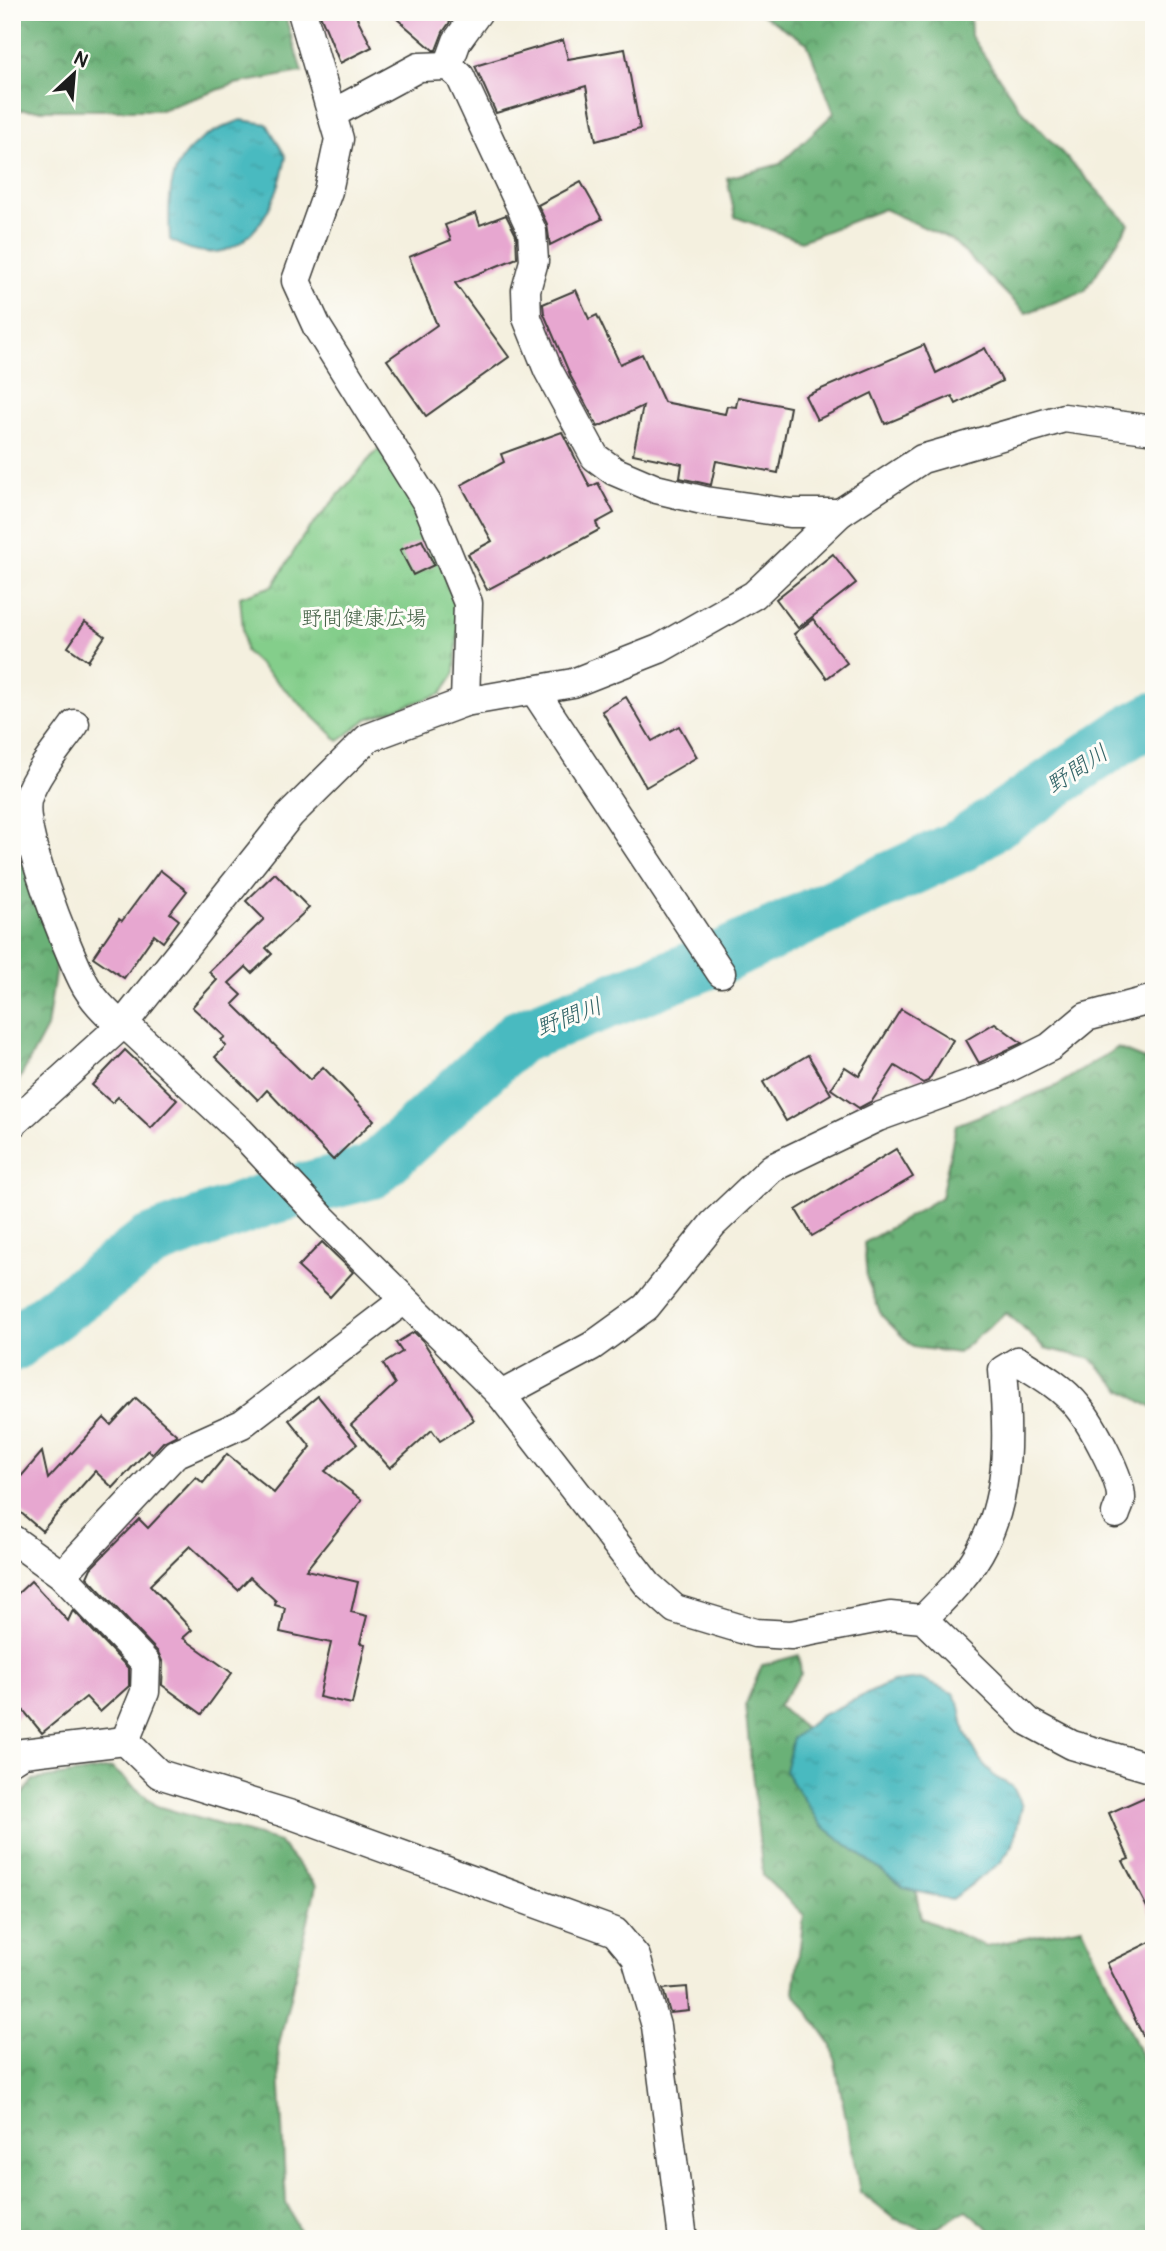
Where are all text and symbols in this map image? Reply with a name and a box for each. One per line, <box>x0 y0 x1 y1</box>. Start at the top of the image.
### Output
north arrow <box>38 38 108 108</box>
text: N <box>70 46 92 73</box>
park label: 野間健康広場 <box>301 605 427 632</box>
water label: 野間川 <box>1040 738 1114 800</box>
water label: 野間川 <box>532 991 606 1043</box>

